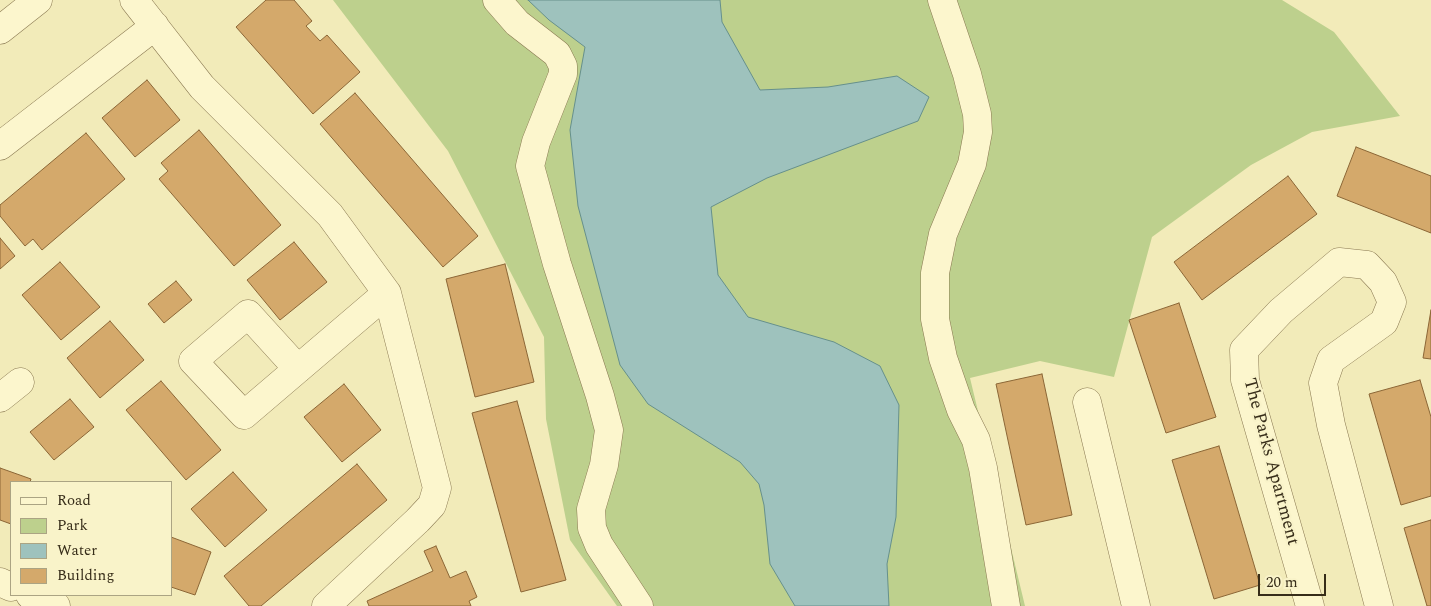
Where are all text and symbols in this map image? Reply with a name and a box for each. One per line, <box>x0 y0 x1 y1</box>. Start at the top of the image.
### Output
street label: The Parks Apartment <box>1237 376 1303 548</box>
legend <box>10 481 172 596</box>
text: Road <box>57 489 91 512</box>
text: Park <box>57 514 88 537</box>
text: Water <box>57 539 97 562</box>
text: Building <box>57 564 114 587</box>
scale bar <box>1261 564 1328 596</box>
text: 20 m <box>1266 571 1298 594</box>

